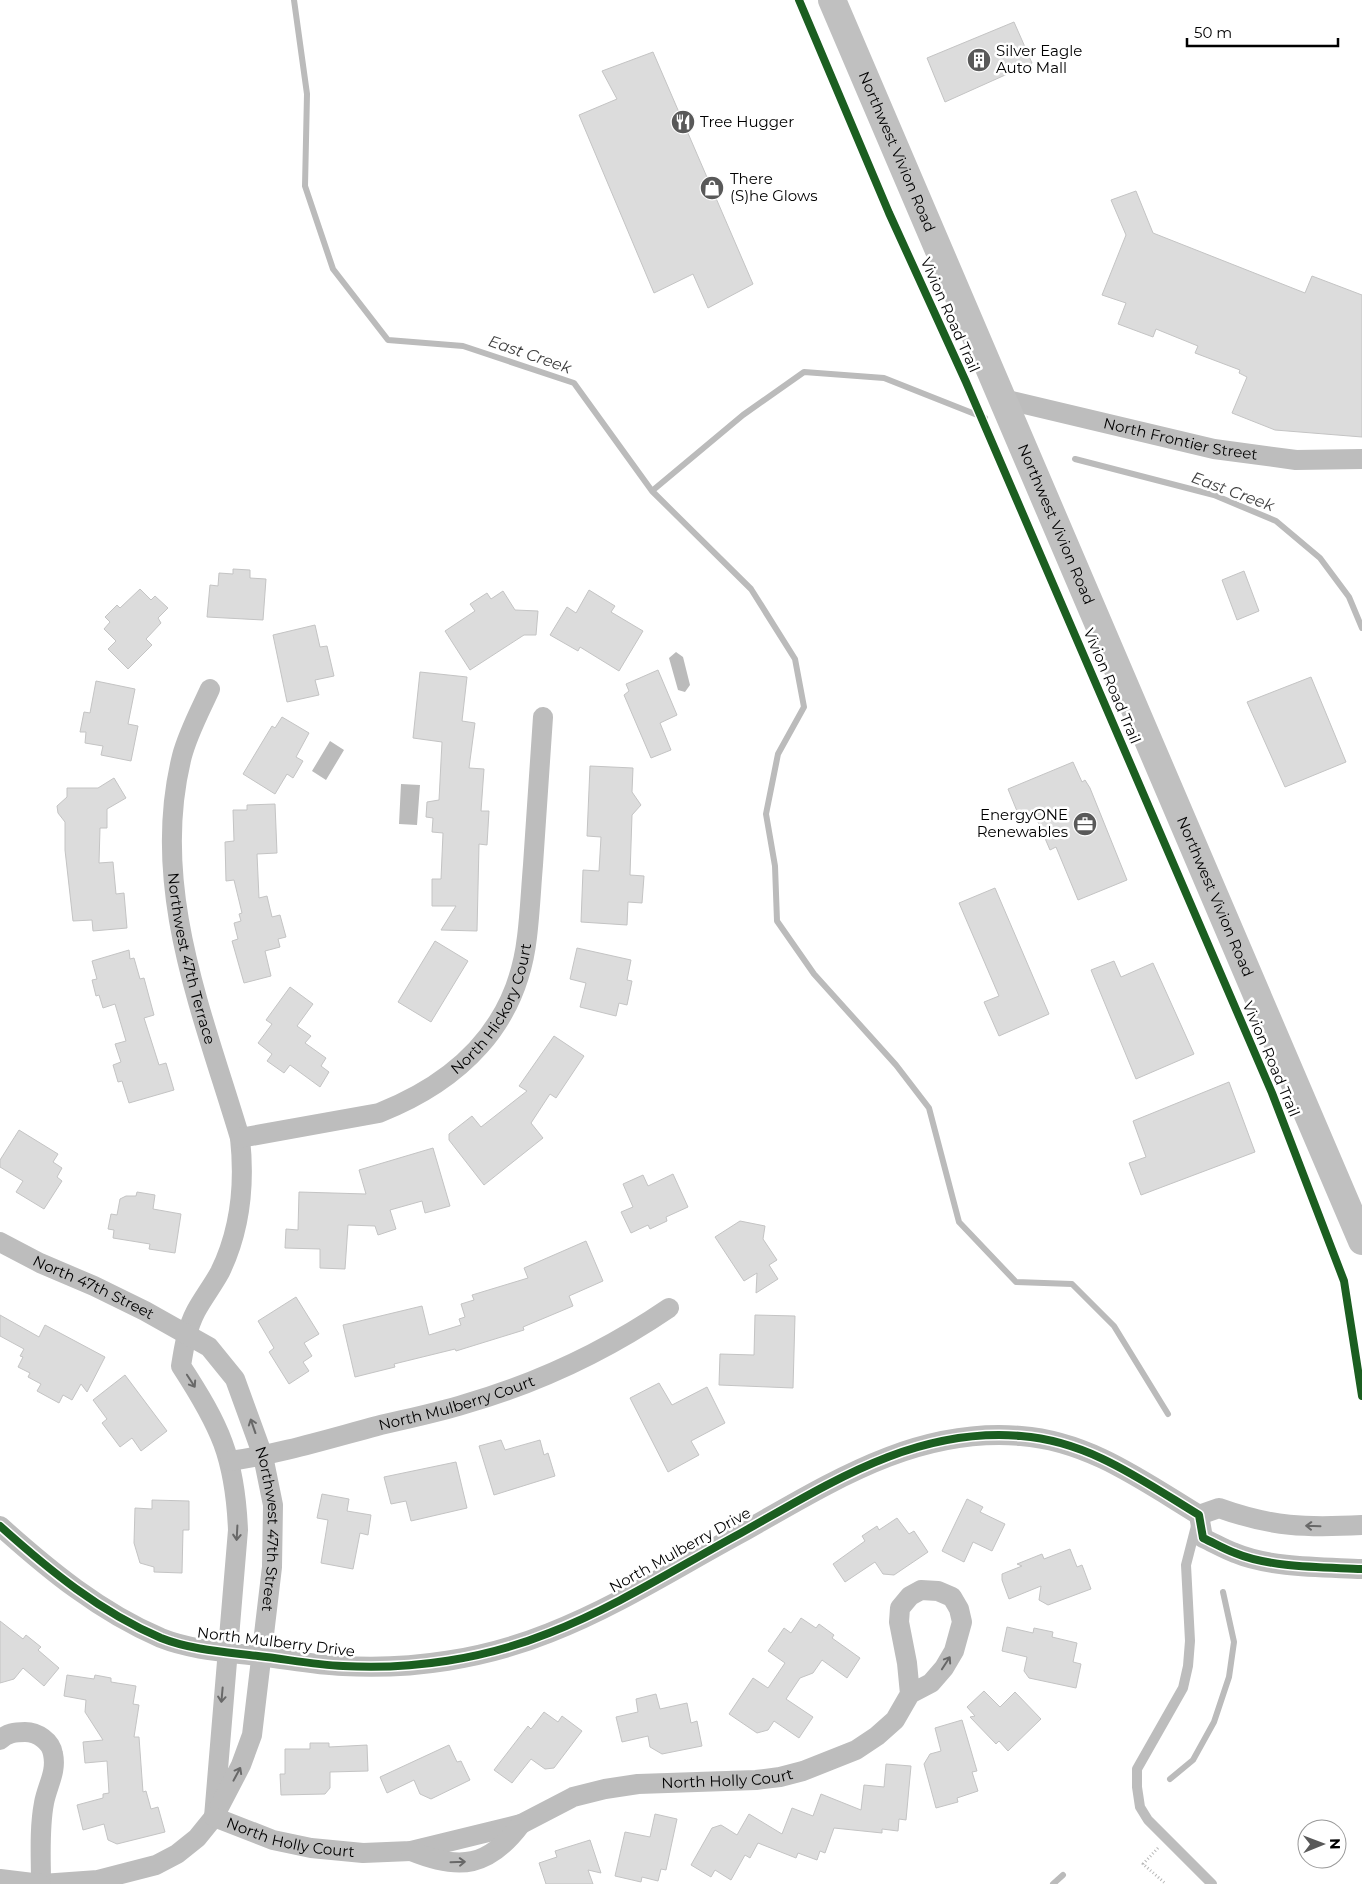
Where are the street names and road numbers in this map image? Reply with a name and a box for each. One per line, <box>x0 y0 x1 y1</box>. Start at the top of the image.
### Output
street label: Northwest Vivion Road <box>855 68 940 235</box>
street label: Vivion Road Trail <box>917 254 984 375</box>
street label: North Frontier Street <box>1101 413 1259 464</box>
street label: Northwest Vivion Road <box>1014 441 1099 607</box>
street label: Vivion Road Trail <box>1080 625 1145 746</box>
street label: Northwest Vivion Road <box>1173 813 1258 980</box>
street label: Northwest 47th Terrace <box>164 872 220 1047</box>
street label: North Hickory Court <box>447 942 535 1078</box>
street label: Vivion Road Trail <box>1239 998 1304 1119</box>
street label: North 47th Street <box>30 1251 158 1323</box>
street label: North Mulberry Court <box>377 1371 537 1434</box>
street label: Northwest 47th Street <box>251 1444 283 1613</box>
street label: North Mulberry Drive <box>606 1503 754 1596</box>
street label: North Mulberry Drive <box>196 1622 356 1661</box>
street label: North Holly Court <box>661 1764 795 1792</box>
street label: North Holly Court <box>224 1813 356 1861</box>

